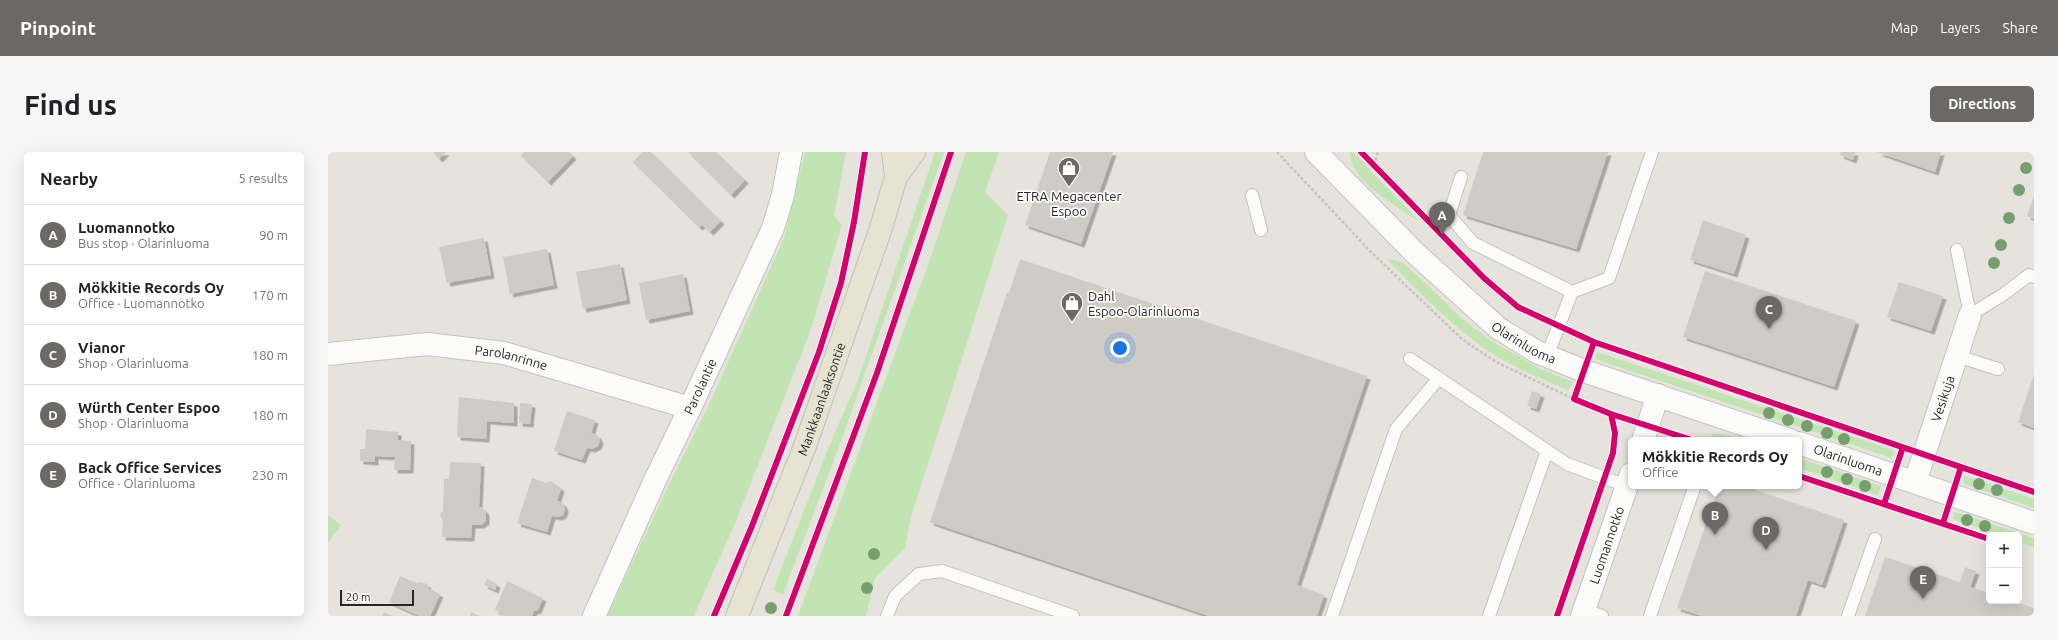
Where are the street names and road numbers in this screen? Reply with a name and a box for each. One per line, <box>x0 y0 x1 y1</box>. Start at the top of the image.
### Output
street label: Olarinluoma <box>1489 319 1558 366</box>
street label: Mankkaanlaaksontie <box>795 340 848 457</box>
street label: Parolanrinne <box>474 343 549 373</box>
street label: Parolantie <box>681 356 719 417</box>
street label: Vesikuja <box>1928 374 1957 423</box>
street label: Olarinluoma <box>1812 442 1885 478</box>
street label: Luomannotko <box>1587 504 1626 586</box>

